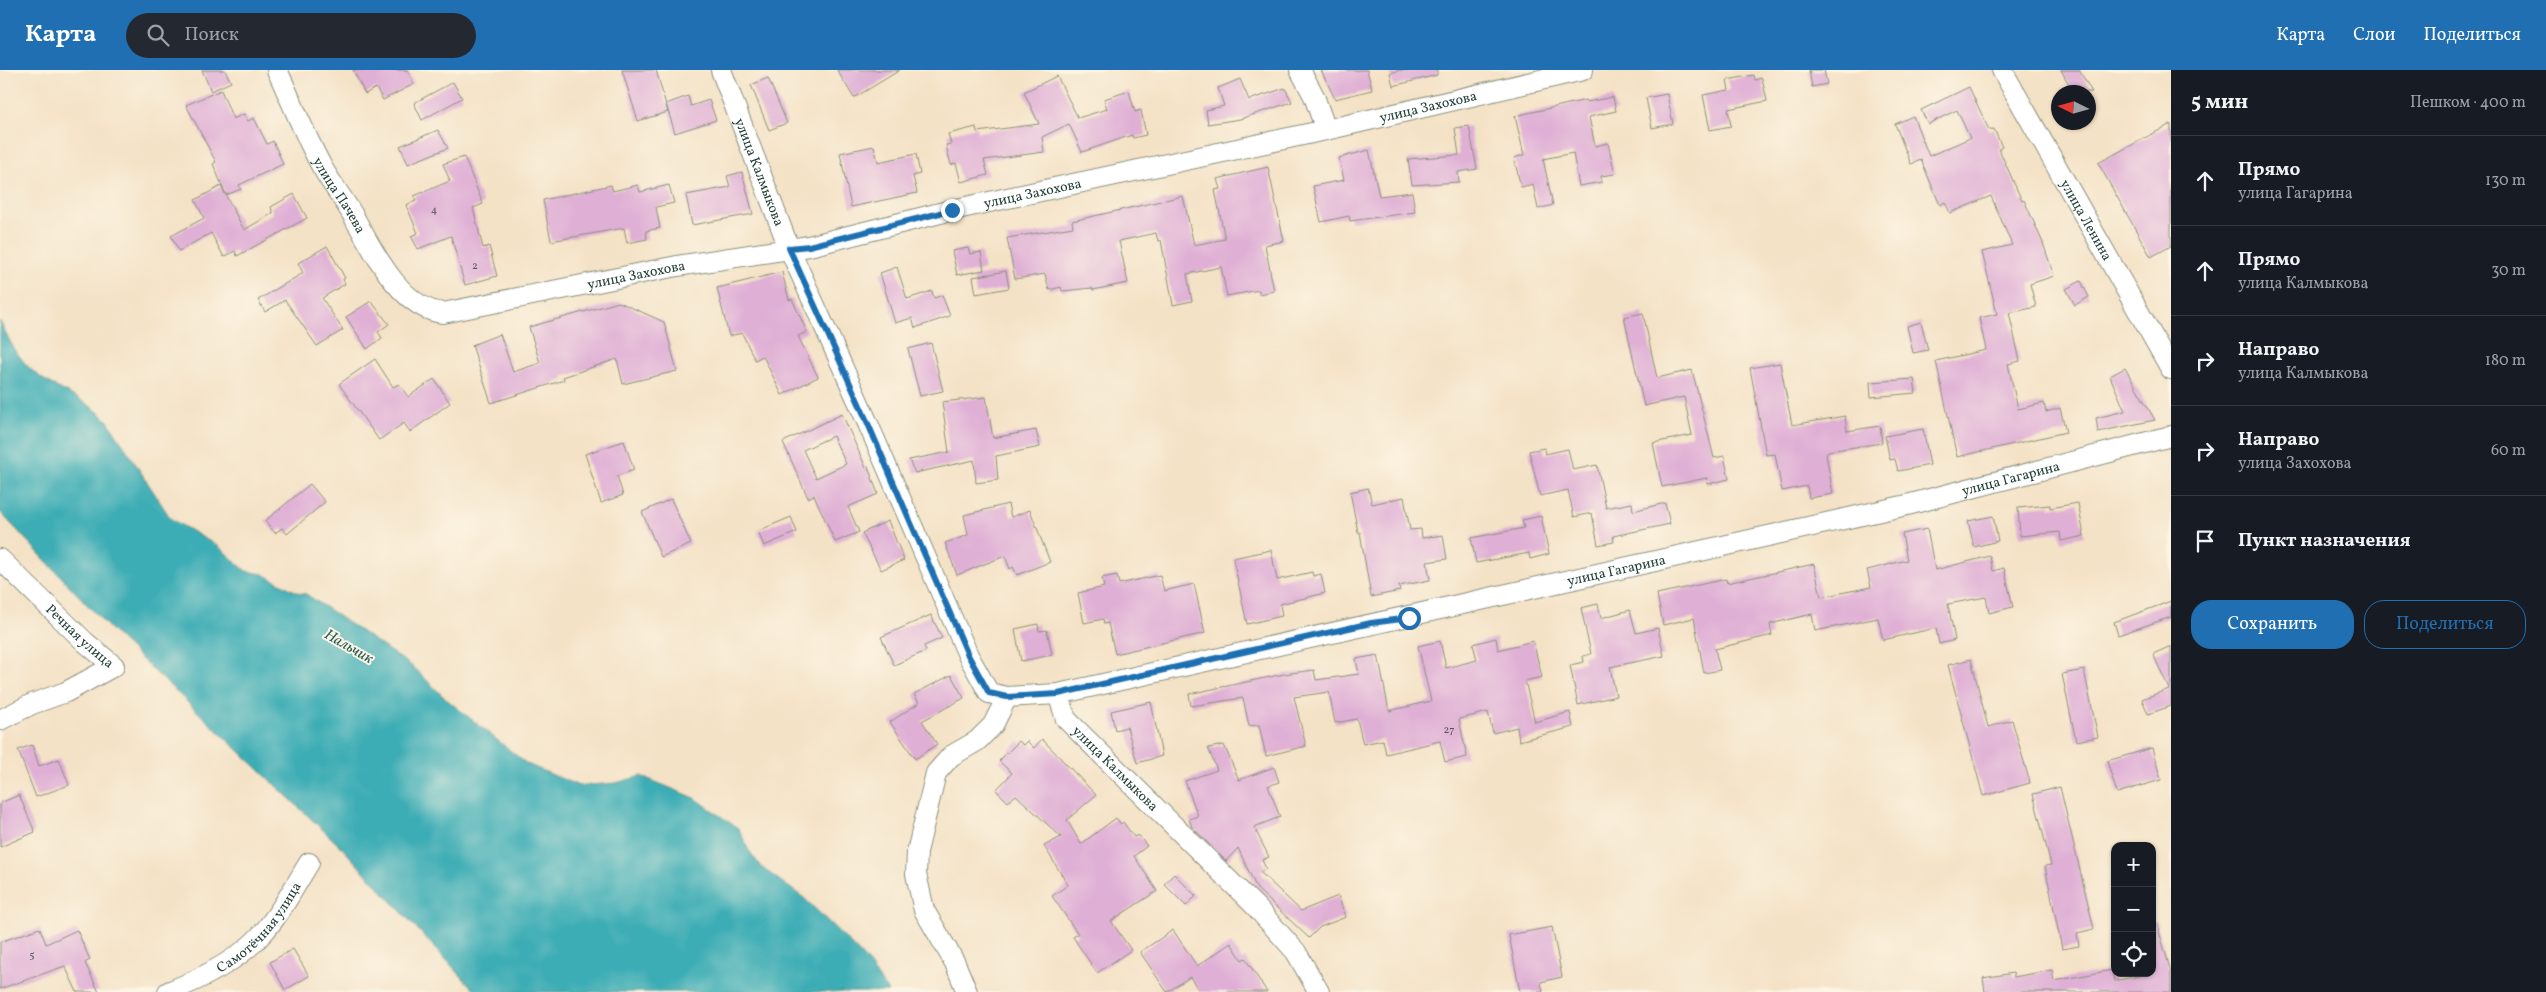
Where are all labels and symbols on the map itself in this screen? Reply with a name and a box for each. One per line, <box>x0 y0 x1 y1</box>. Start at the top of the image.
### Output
north arrow <box>2051 85 2096 130</box>
street label: улица Захохова <box>1378 87 1479 128</box>
street label: улица Калмыкова <box>729 116 788 229</box>
street label: улица Пачева <box>307 154 369 237</box>
street label: улица Захохова <box>982 175 1083 214</box>
street label: улица Ленина <box>2055 176 2116 265</box>
route end <box>941 199 964 222</box>
house number: 4 <box>431 203 438 218</box>
street label: улица Захохова <box>586 257 686 295</box>
house number: 2 <box>472 259 478 274</box>
street label: улица Гагарина <box>1960 457 2062 501</box>
street label: улица Гагарина <box>1565 551 1668 591</box>
street label: Речная улица <box>41 601 117 673</box>
route start <box>1398 607 1421 630</box>
water label: Нальчик <box>320 625 377 670</box>
street label: улица Калмыкова <box>1067 722 1162 816</box>
house number: 27 <box>1444 723 1454 738</box>
street label: Самотёчная улица <box>213 879 306 978</box>
house number: 5 <box>29 948 35 963</box>

